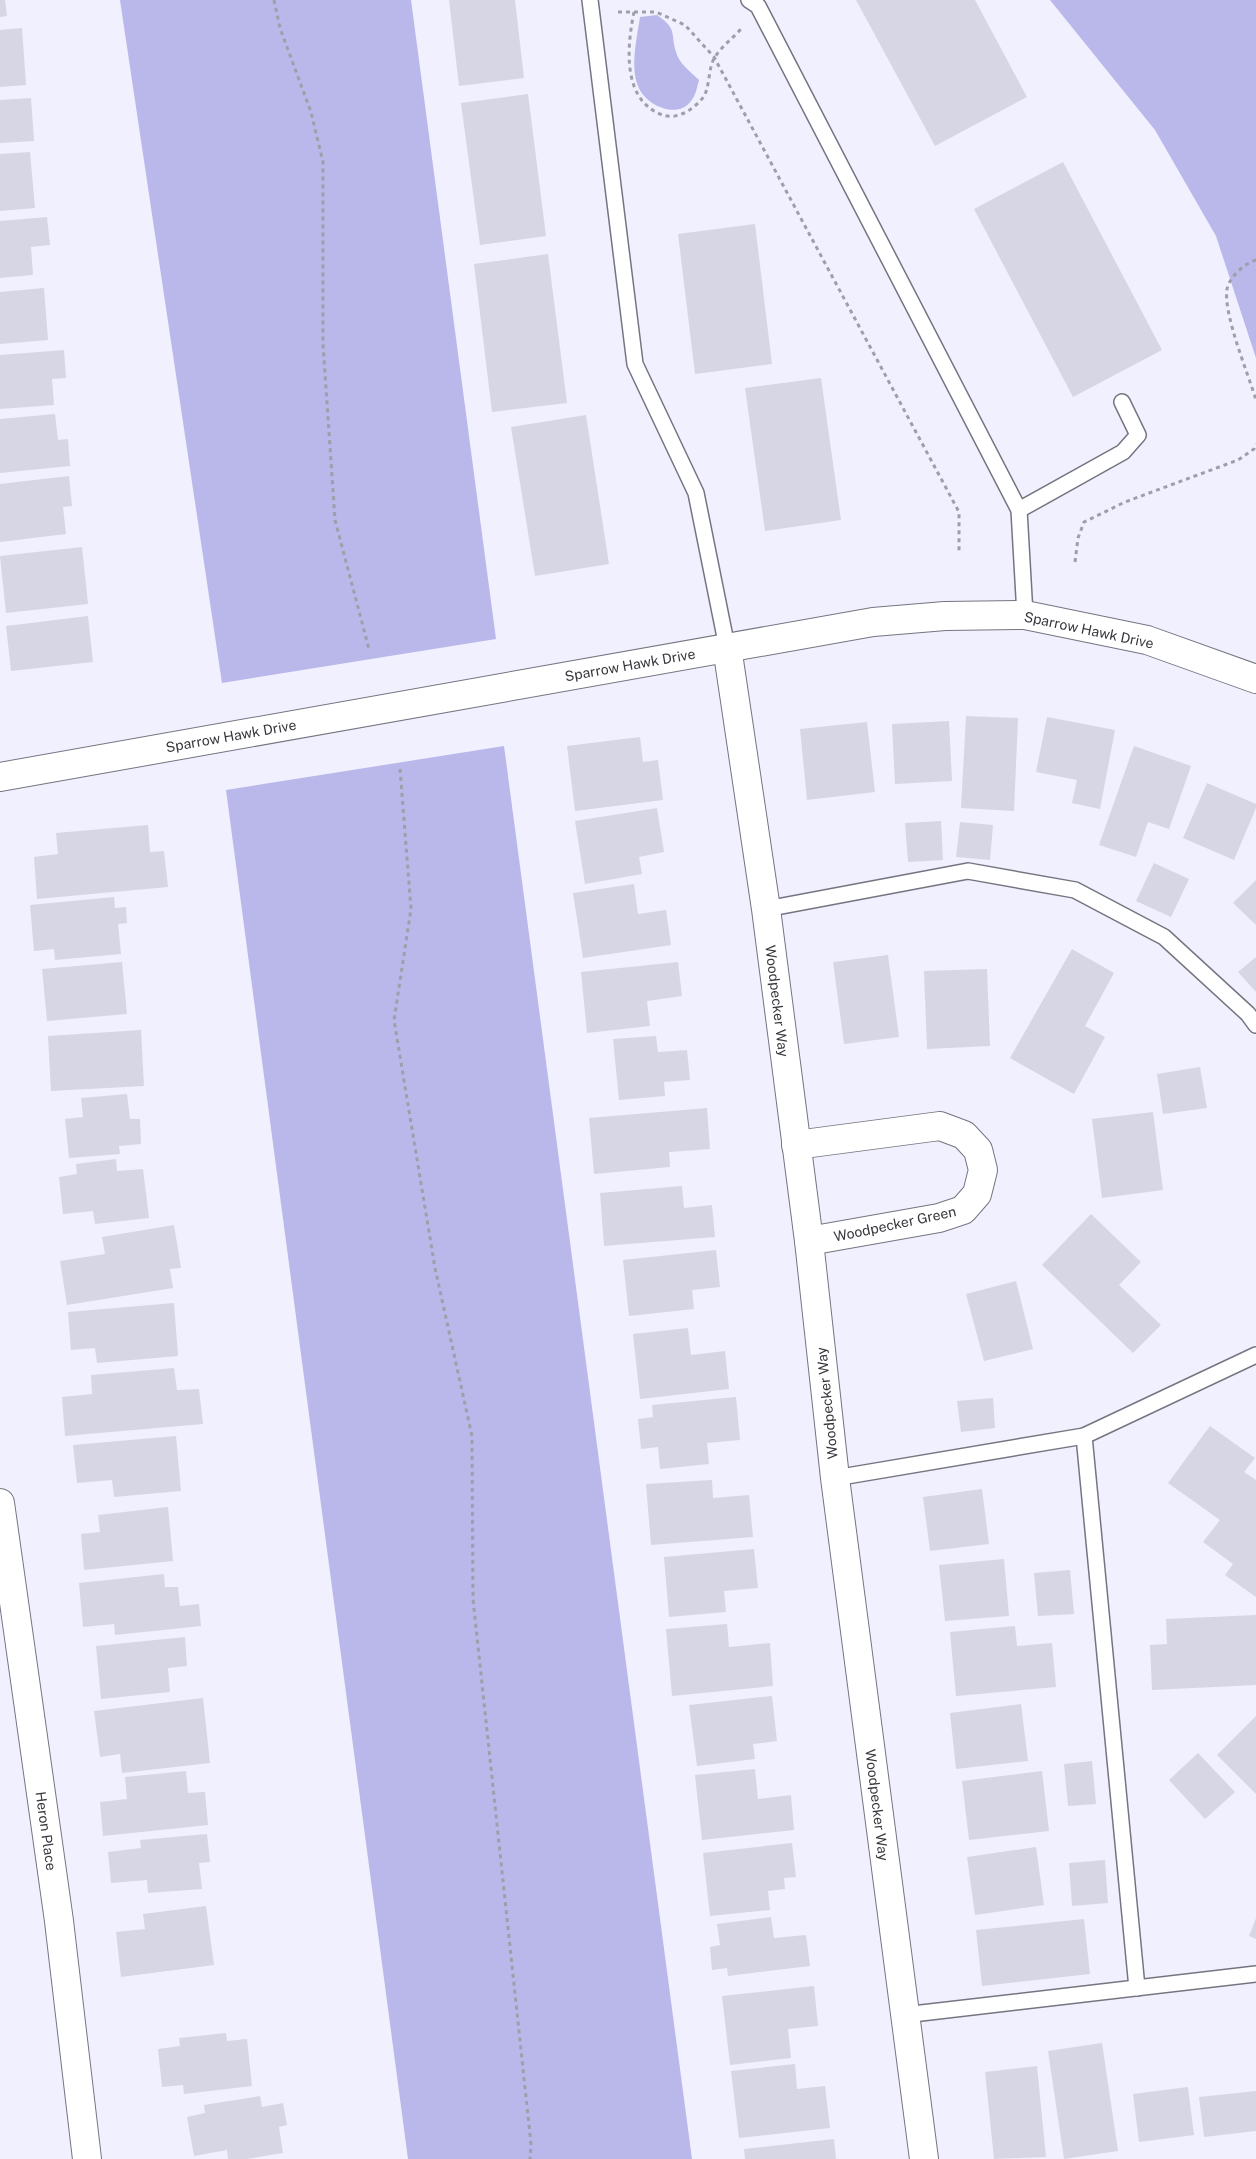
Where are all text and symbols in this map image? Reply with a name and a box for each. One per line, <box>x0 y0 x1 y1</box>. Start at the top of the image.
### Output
street label: Sparrow Hawk Drive <box>1023 608 1155 652</box>
street label: Sparrow Hawk Drive <box>564 646 697 684</box>
street label: Sparrow Hawk Drive <box>165 717 298 755</box>
street label: Woodpecker Way <box>762 944 792 1058</box>
street label: Woodpecker Green <box>832 1203 958 1245</box>
street label: Woodpecker Way <box>813 1346 841 1460</box>
street label: Woodpecker Way <box>862 1748 892 1862</box>
street label: Heron Place <box>33 1790 59 1872</box>

